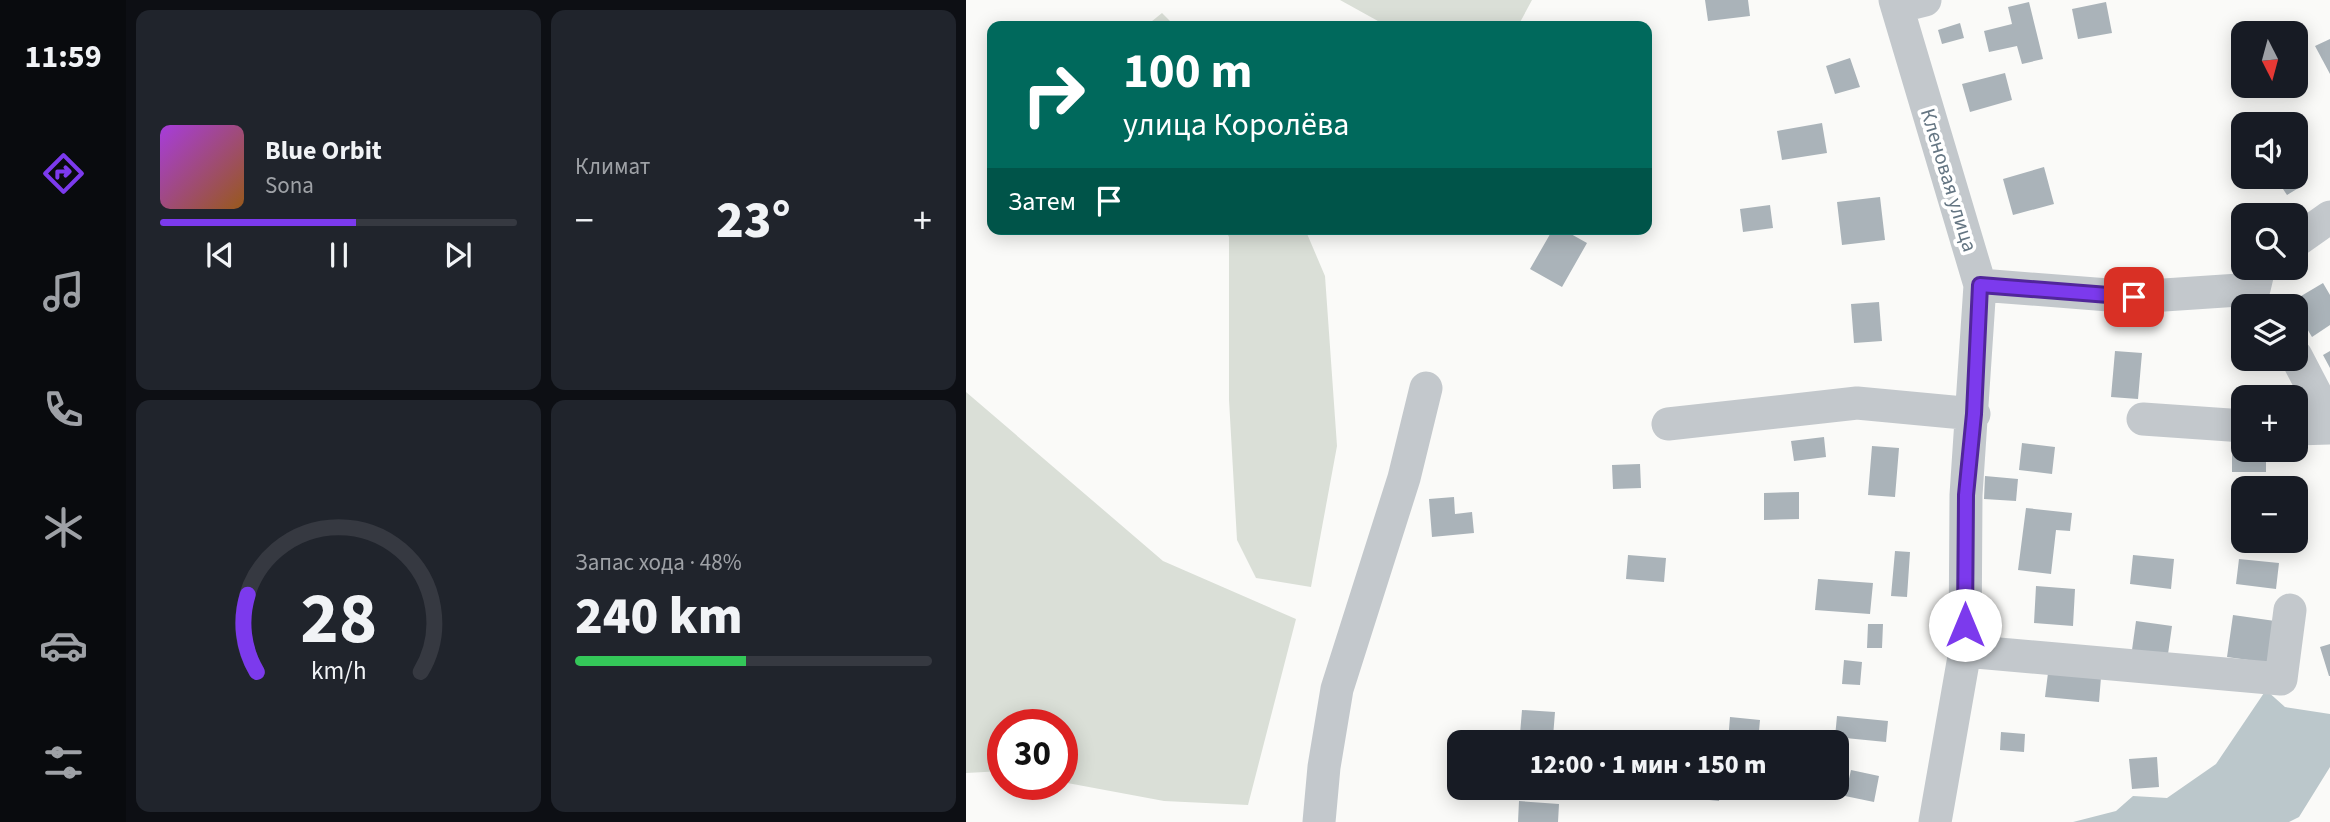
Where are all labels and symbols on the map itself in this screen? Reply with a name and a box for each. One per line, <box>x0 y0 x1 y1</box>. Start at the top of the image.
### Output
north arrow <box>2231 21 2308 98</box>
street label: Кленовая улица <box>1913 105 1985 255</box>
pin <box>2104 267 2164 327</box>
position arrow <box>1928 588 2002 662</box>
speed limit sign: 30 <box>987 709 1078 800</box>

